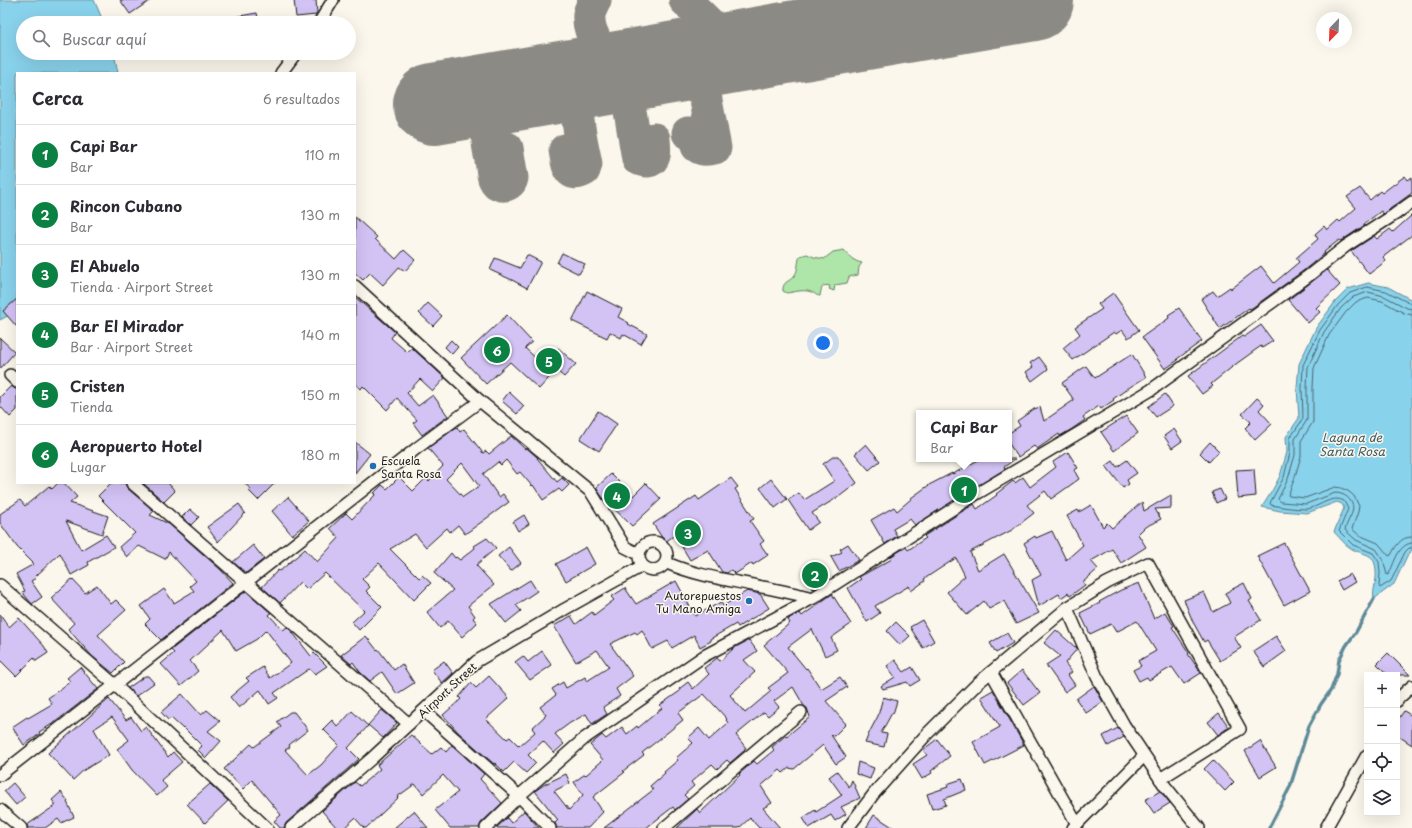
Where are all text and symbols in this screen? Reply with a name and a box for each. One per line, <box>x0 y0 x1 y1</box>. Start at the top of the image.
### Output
north arrow <box>1316 12 1352 48</box>
search box <box>16 16 356 60</box>
icon: search <box>30 27 52 49</box>
text: Buscar aquí <box>62 27 146 50</box>
text: Cerca <box>32 85 83 111</box>
text: 6 resultados <box>263 89 340 108</box>
text: Capi Bar <box>70 134 137 157</box>
text: 1 <box>42 145 48 164</box>
text: 110 m <box>305 145 340 164</box>
text: Bar <box>70 157 93 176</box>
text: Rincon Cubano <box>70 194 182 217</box>
text: 2 <box>40 205 50 224</box>
text: 130 m <box>301 205 340 224</box>
text: Bar <box>70 217 93 236</box>
text: El Abuelo <box>70 254 140 277</box>
text: 3 <box>41 265 49 284</box>
text: 130 m <box>301 265 340 284</box>
text: Tienda · Airport Street <box>70 277 213 296</box>
text: Bar El Mirador <box>70 314 184 337</box>
text: 4 <box>41 325 49 344</box>
text: 140 m <box>301 325 340 344</box>
your location <box>813 333 833 353</box>
pin: 6 <box>484 335 510 365</box>
text: Bar · Airport Street <box>70 337 193 356</box>
pin: 5 <box>536 346 562 376</box>
text: Cristen <box>70 374 125 397</box>
text: 5 <box>41 385 49 404</box>
text: 150 m <box>301 385 340 404</box>
text: Tienda <box>70 397 113 416</box>
popup <box>916 410 1012 462</box>
text: Capi Bar <box>930 415 998 438</box>
water label: Laguna de Santa Rosa <box>1319 428 1385 460</box>
text: Aeropuerto Hotel <box>70 434 202 457</box>
text: Bar <box>930 438 953 457</box>
text: 6 <box>40 445 50 464</box>
text: 180 m <box>301 445 340 464</box>
place label: Escuela Santa Rosa <box>381 452 441 482</box>
text: Lugar <box>70 457 106 476</box>
marker: Escuela Santa Rosa <box>368 461 378 471</box>
pin: 1 <box>951 475 977 505</box>
pin: 4 <box>604 481 630 511</box>
pin: 3 <box>675 518 701 548</box>
pin: 2 <box>802 560 828 590</box>
place label: Autorepuestos Tu Mano Amiga <box>656 587 741 617</box>
marker: Autorepuestos Tu Mano Amiga <box>744 596 754 606</box>
street label: Airport Street <box>414 658 481 722</box>
map controls <box>1364 672 1400 816</box>
button: + <box>1364 672 1400 708</box>
button: − <box>1364 708 1400 744</box>
button: locate <box>1364 744 1400 780</box>
button: layers <box>1364 780 1400 816</box>

